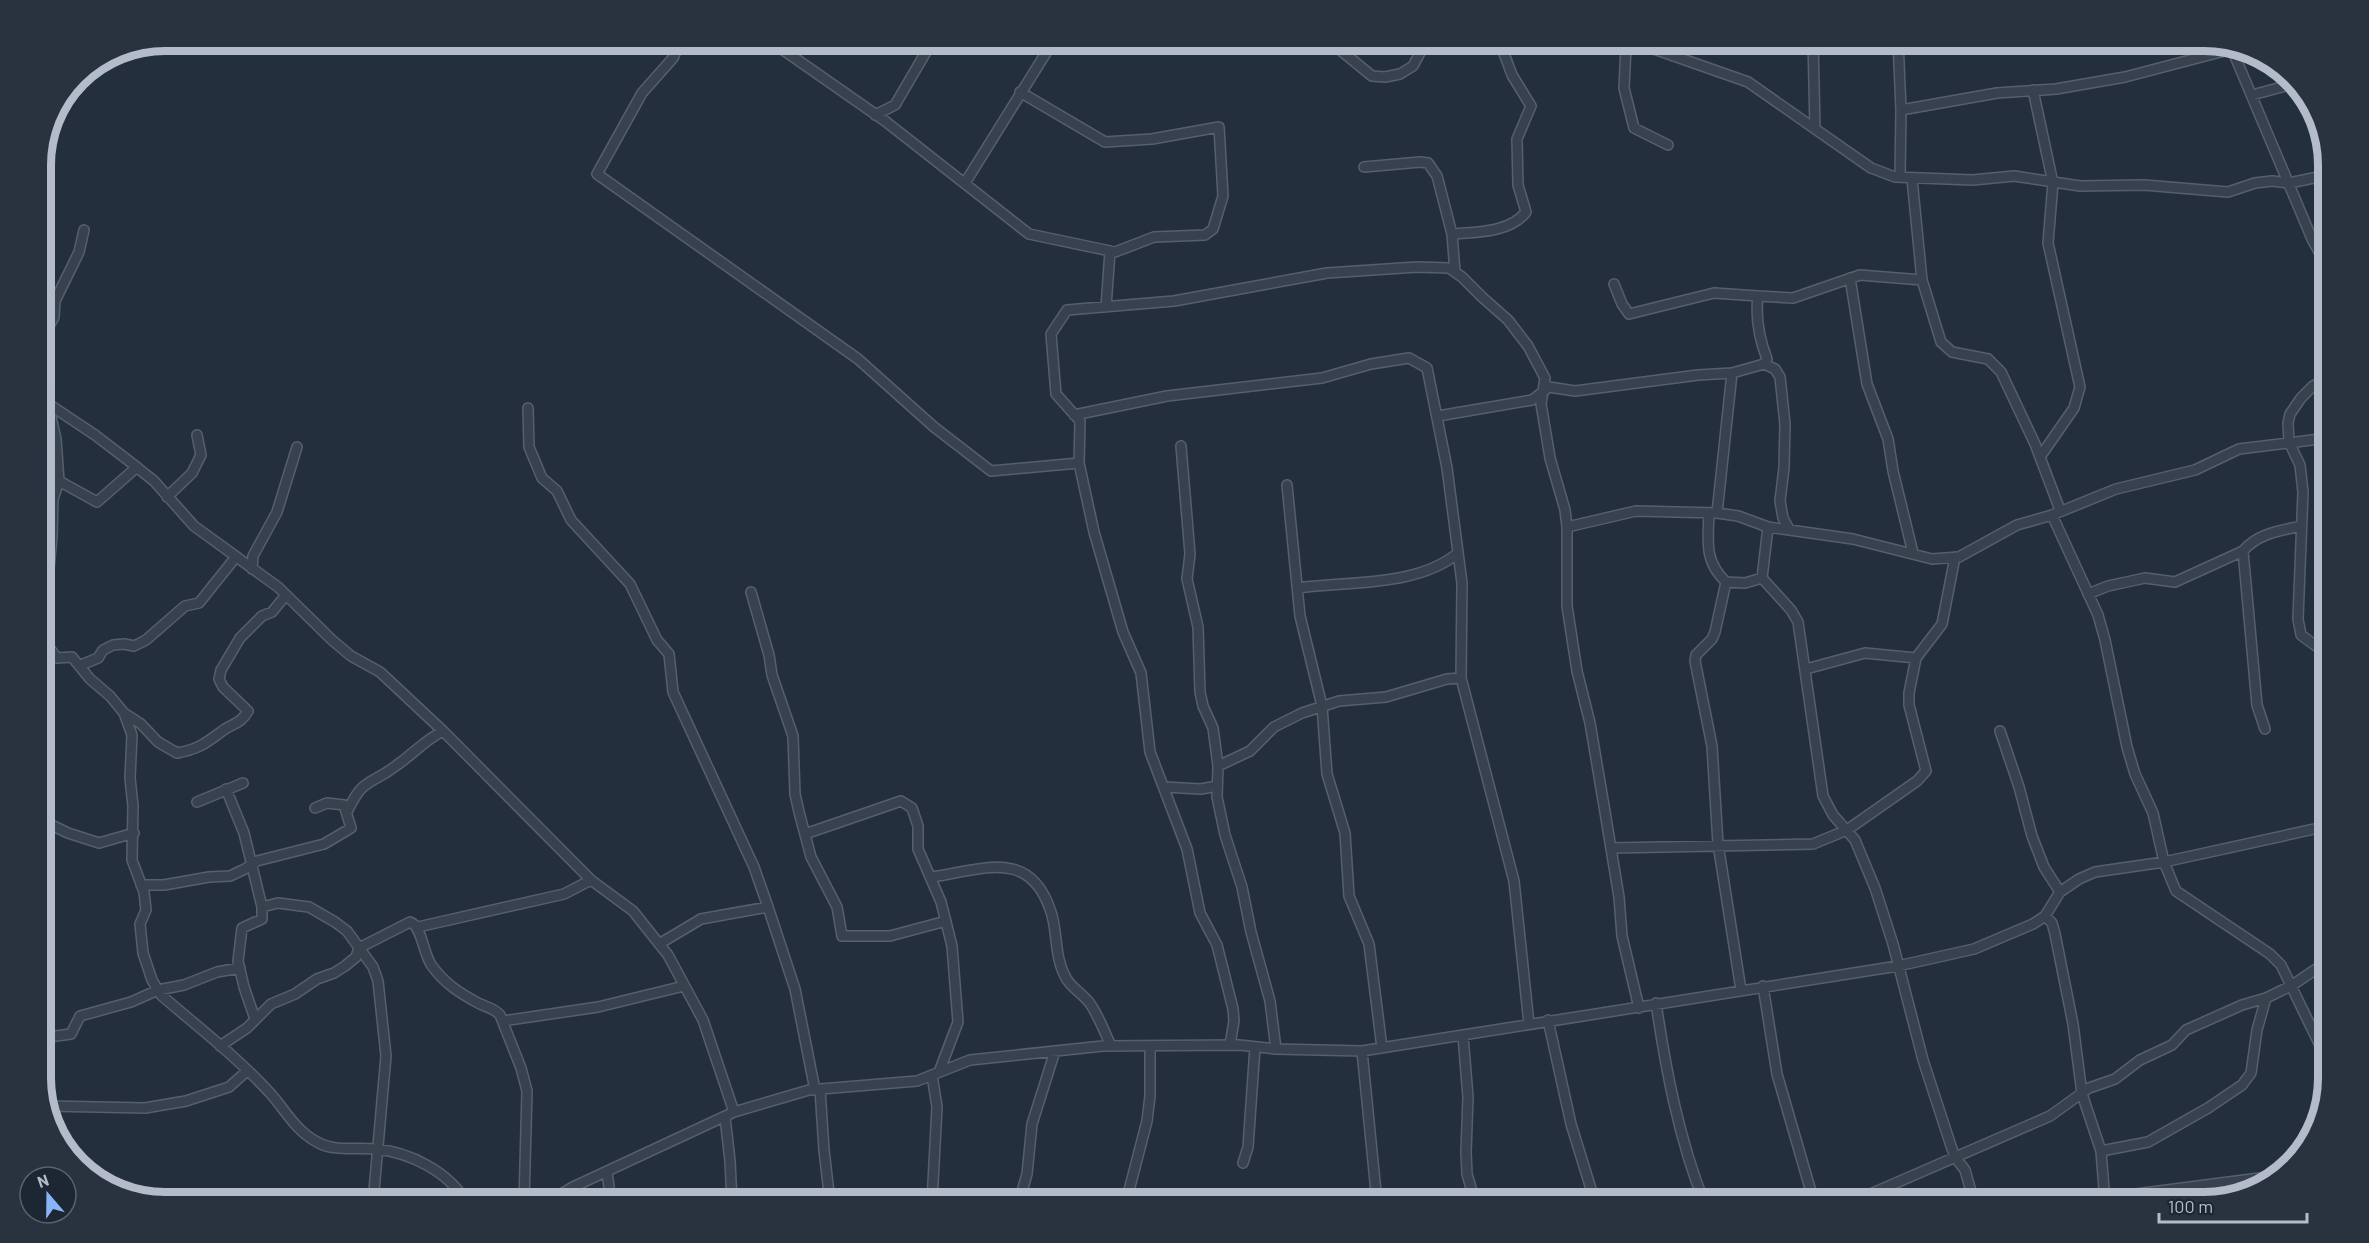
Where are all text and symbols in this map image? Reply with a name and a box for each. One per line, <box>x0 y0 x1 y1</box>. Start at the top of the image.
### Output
north arrow <box>18 1165 78 1225</box>
text: N <box>34 1170 51 1191</box>
scale bar <box>2159 1186 2308 1224</box>
text: 100 m <box>2168 1195 2213 1217</box>

